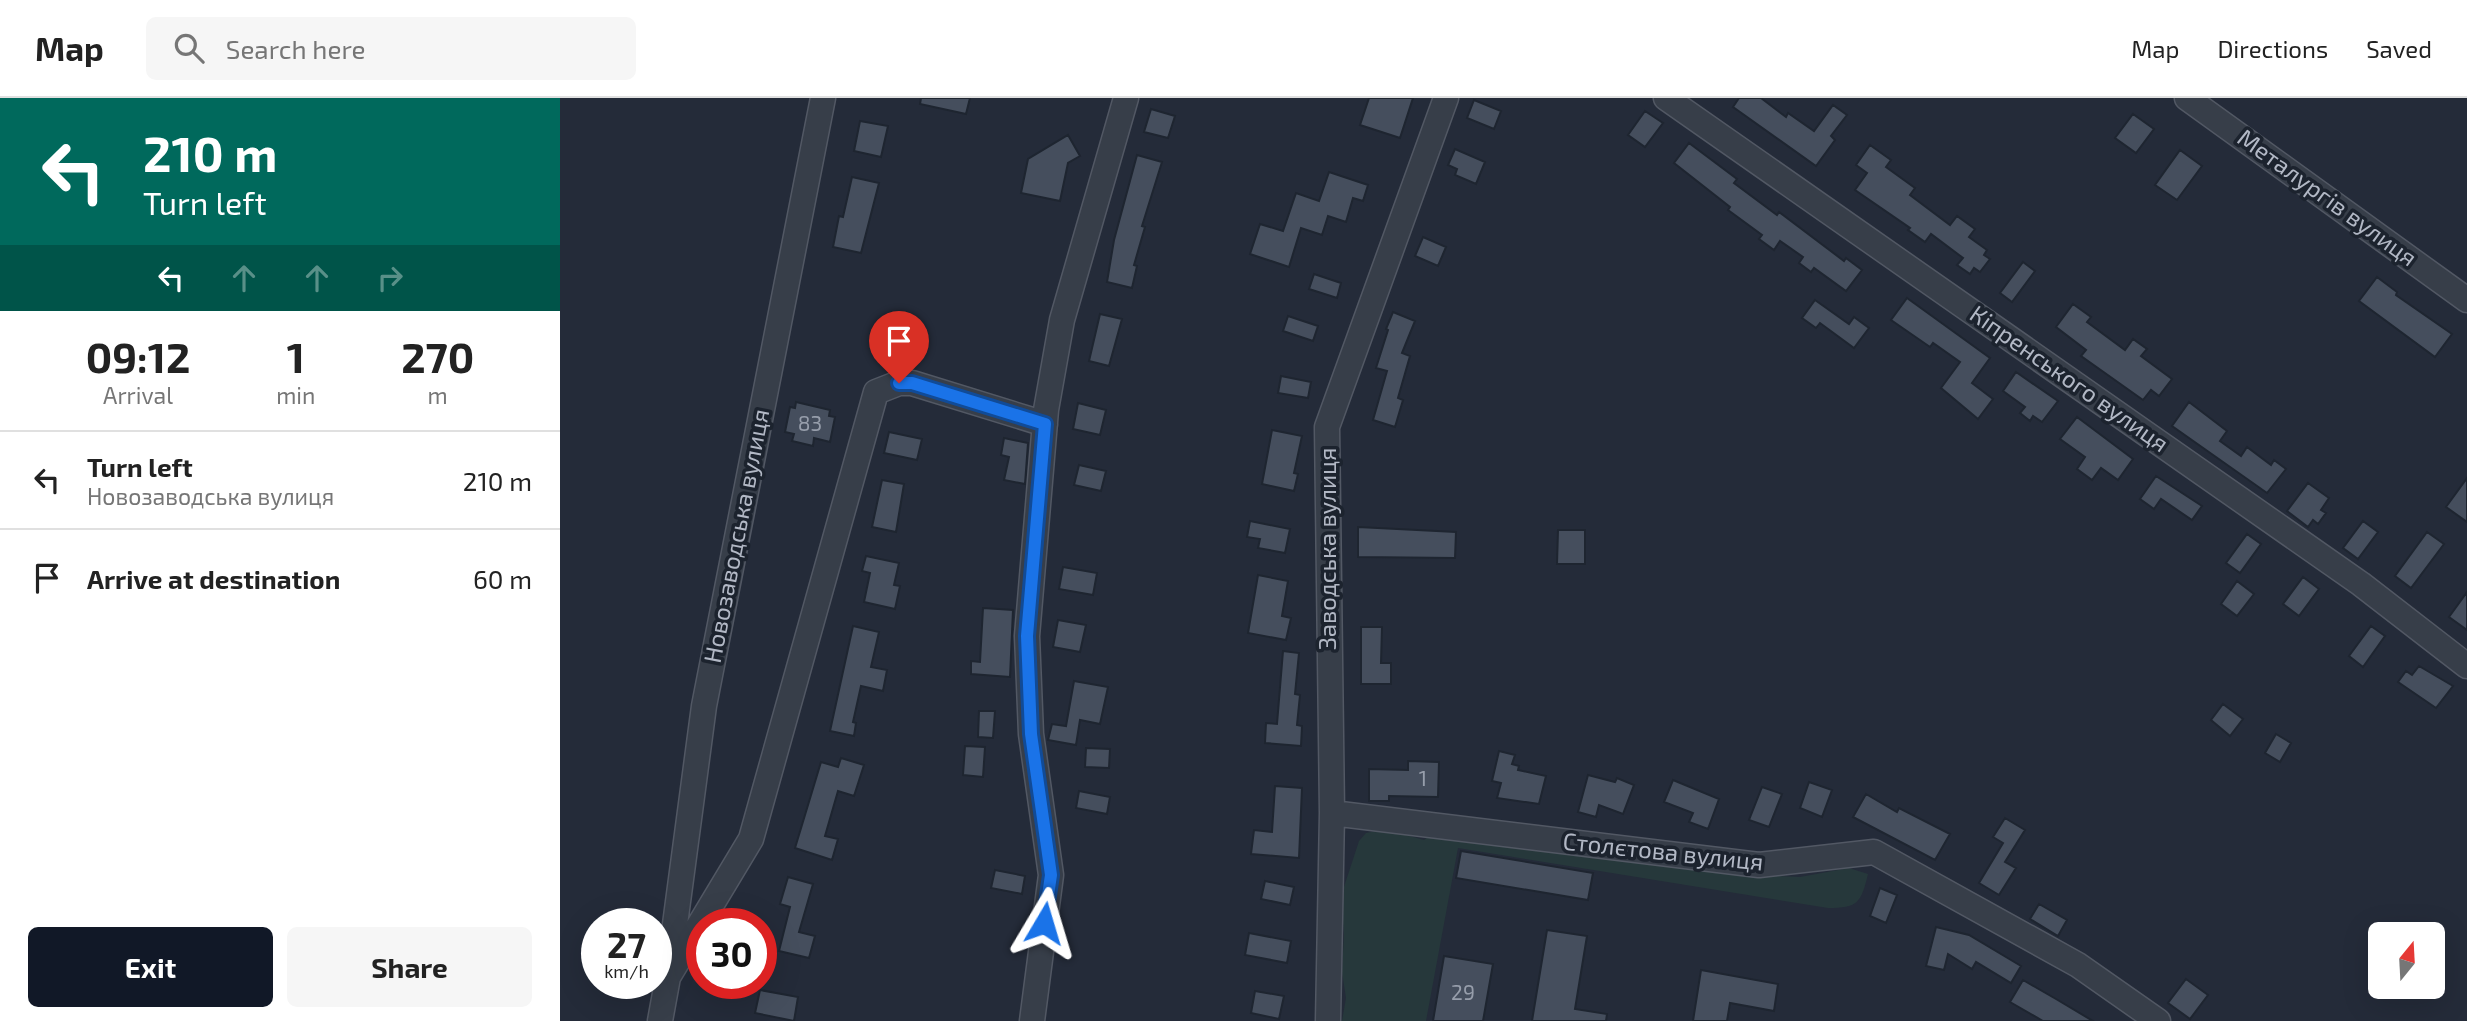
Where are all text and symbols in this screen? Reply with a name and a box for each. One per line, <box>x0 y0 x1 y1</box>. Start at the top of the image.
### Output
search box <box>146 17 636 80</box>
text: Map <box>35 28 104 68</box>
icon: search <box>170 29 208 67</box>
text: Search here <box>226 33 365 64</box>
text: Map <box>2131 34 2179 63</box>
text: Directions <box>2217 34 2328 63</box>
text: Saved <box>2366 34 2432 63</box>
street label: Металургів вулиця <box>2232 122 2423 272</box>
text: 210 m <box>143 123 277 182</box>
icon: left <box>28 126 119 217</box>
text: Turn left <box>143 183 267 221</box>
icon: left <box>152 259 190 297</box>
icon: ahead <box>225 259 263 297</box>
icon: ahead <box>298 259 336 297</box>
icon: right <box>371 259 409 297</box>
street label: Кіпренського вулиця <box>1964 298 2175 458</box>
pin <box>869 311 929 383</box>
icon: arrive <box>880 322 918 360</box>
text: 09:12 <box>86 331 190 381</box>
text: 1 <box>287 331 305 381</box>
text: 270 <box>401 331 474 381</box>
text: Arrival <box>103 381 173 409</box>
text: min <box>276 381 315 409</box>
text: m <box>428 381 448 409</box>
street label: Новозаводська вулиця <box>697 406 775 665</box>
house number: 83 <box>798 410 822 435</box>
street label: Заводська вулиця <box>1312 448 1342 650</box>
text: Turn left <box>87 451 193 482</box>
icon: left <box>28 461 66 499</box>
text: 210 m <box>463 465 532 496</box>
text: Новозаводська вулиця <box>87 482 334 510</box>
icon: arrive <box>28 559 66 597</box>
text: Arrive at destination <box>87 563 340 594</box>
text: 60 m <box>473 563 532 594</box>
house number: 1 <box>1419 765 1427 790</box>
street label: Столєтова вулиця <box>1561 826 1765 876</box>
position arrow <box>1007 886 1081 960</box>
speed limit sign: 30 <box>686 908 777 999</box>
north arrow <box>2368 922 2445 999</box>
map controls <box>2368 922 2445 999</box>
text: 27 <box>607 923 646 965</box>
button: Exit <box>28 927 273 1007</box>
button: Share <box>287 927 532 1007</box>
text: km/h <box>604 960 649 982</box>
house number: 29 <box>1451 979 1475 1004</box>

